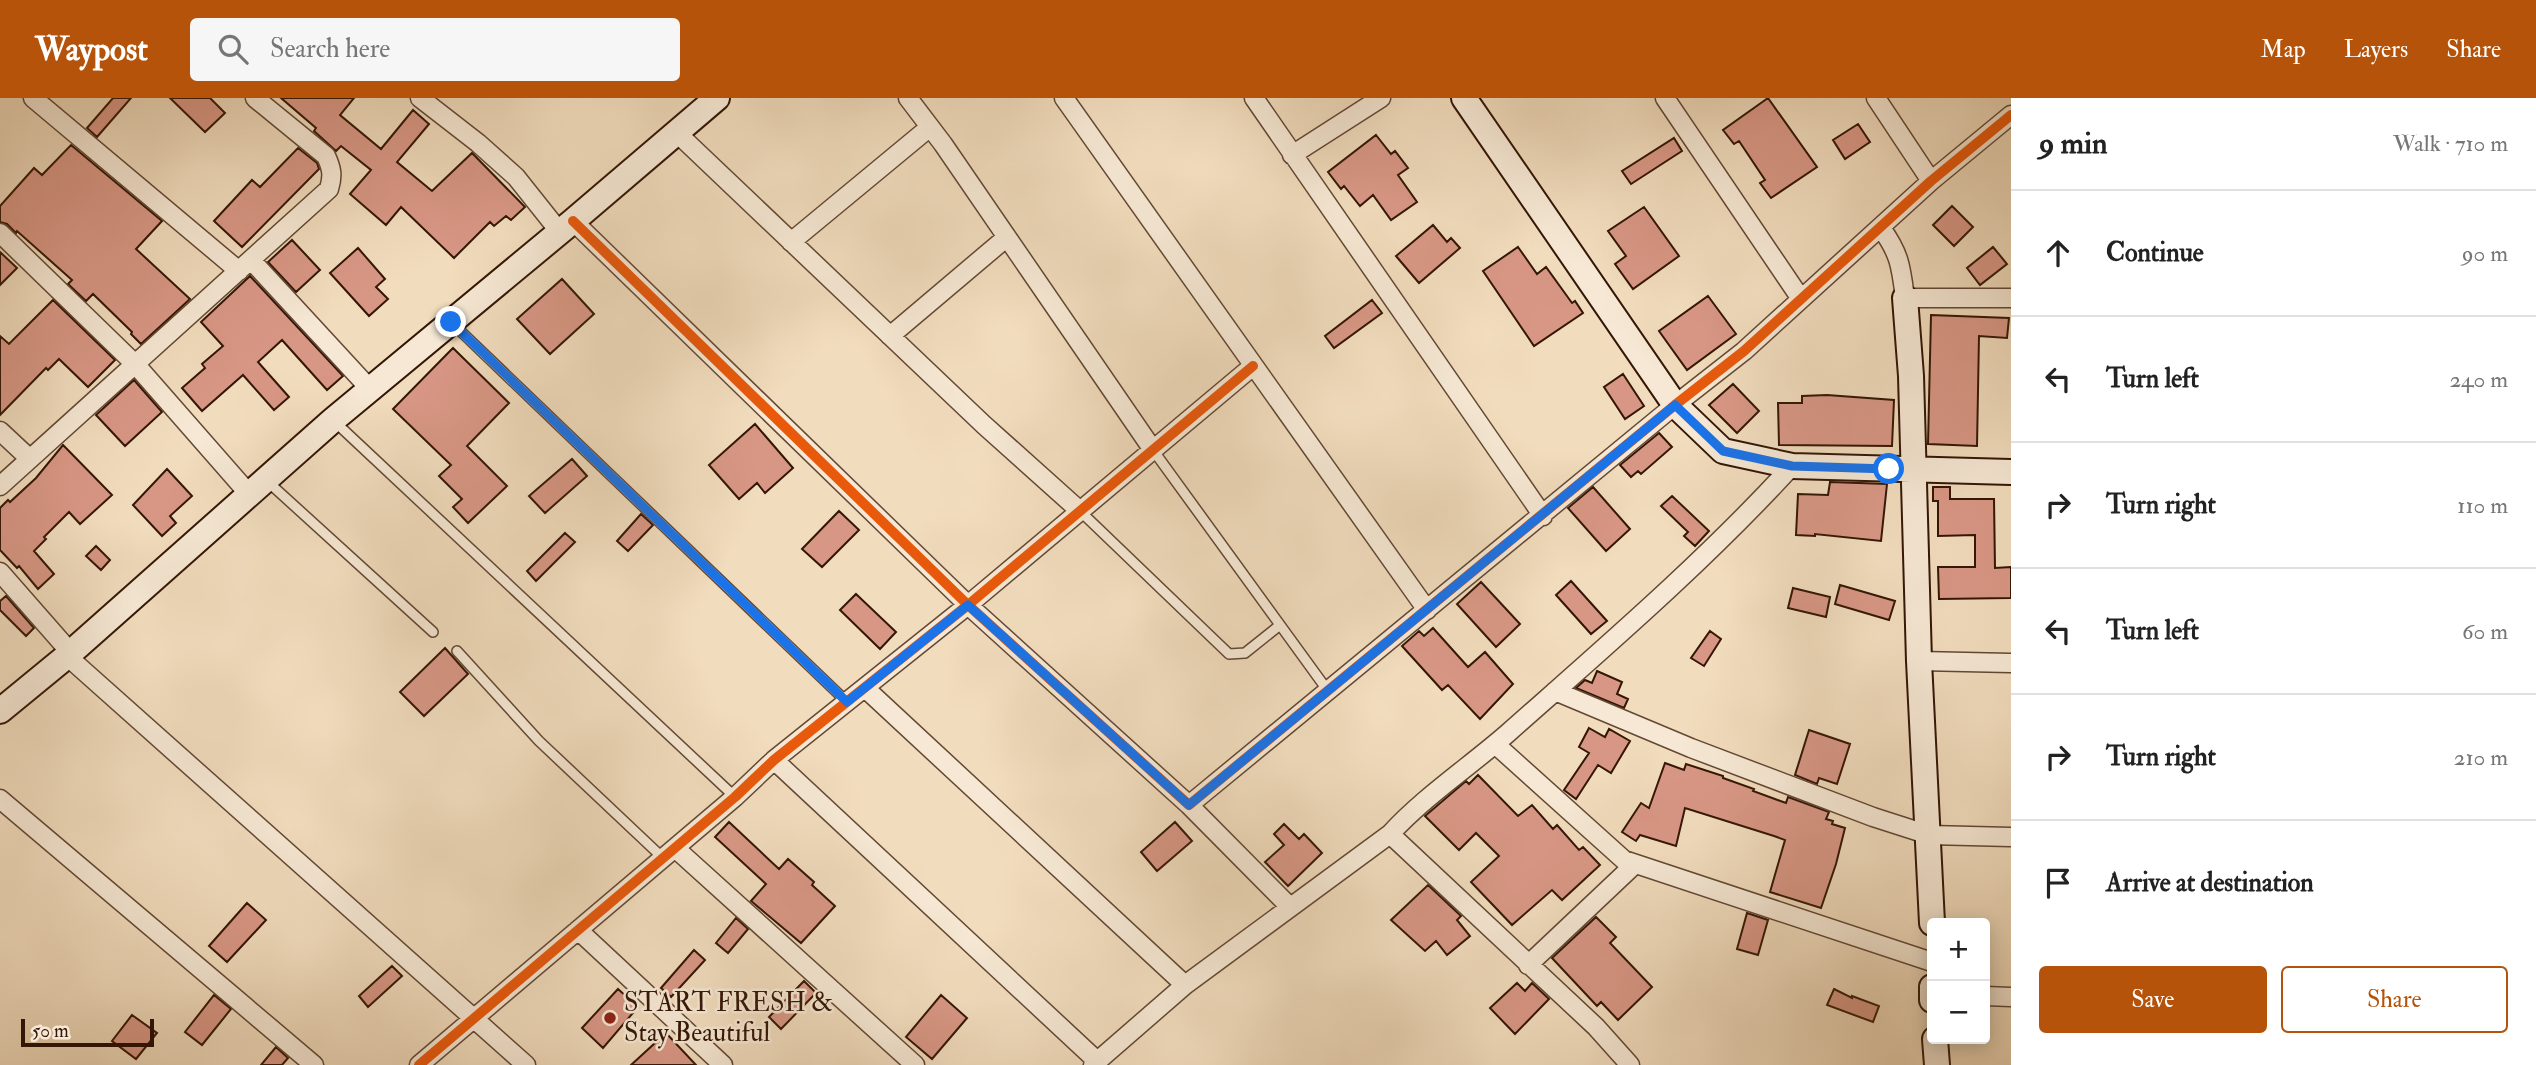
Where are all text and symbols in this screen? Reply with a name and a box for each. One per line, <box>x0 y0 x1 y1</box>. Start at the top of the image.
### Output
search box <box>190 18 680 81</box>
text: Waypost <box>35 29 148 70</box>
icon: search <box>214 30 252 68</box>
text: Search here <box>270 33 390 65</box>
text: Map <box>2261 34 2306 65</box>
text: Layers <box>2344 34 2408 65</box>
text: Share <box>2446 34 2501 65</box>
text: 9 min <box>2039 125 2107 162</box>
text: Walk · 710 m <box>2393 129 2508 158</box>
icon: ahead <box>2039 234 2077 272</box>
text: Continue <box>2106 237 2204 269</box>
text: 90 m <box>2462 239 2508 268</box>
route end <box>435 306 466 337</box>
icon: left <box>2039 360 2077 398</box>
text: Turn left <box>2106 363 2199 395</box>
text: 240 m <box>2449 365 2508 394</box>
route start <box>1873 453 1904 484</box>
icon: right <box>2039 486 2077 524</box>
text: Turn right <box>2106 489 2216 521</box>
text: 110 m <box>2457 491 2508 520</box>
icon: left <box>2039 612 2077 650</box>
text: Turn left <box>2106 615 2199 647</box>
text: 60 m <box>2462 617 2508 646</box>
icon: right <box>2039 738 2077 776</box>
text: Turn right <box>2106 741 2216 773</box>
text: 210 m <box>2454 743 2508 772</box>
icon: arrive <box>2039 864 2077 902</box>
text: Arrive at destination <box>2106 867 2314 899</box>
map controls <box>1927 918 1990 1044</box>
button: + <box>1927 918 1990 981</box>
button: Save <box>2039 966 2267 1033</box>
button: Share <box>2281 966 2508 1033</box>
button: − <box>1927 981 1990 1044</box>
place label: START FRESH & Stay Beautiful <box>624 987 833 1049</box>
marker: START FRESH & Stay Beautiful <box>602 1010 618 1026</box>
scale bar <box>21 1016 154 1048</box>
text: 50 m <box>32 1019 69 1043</box>

